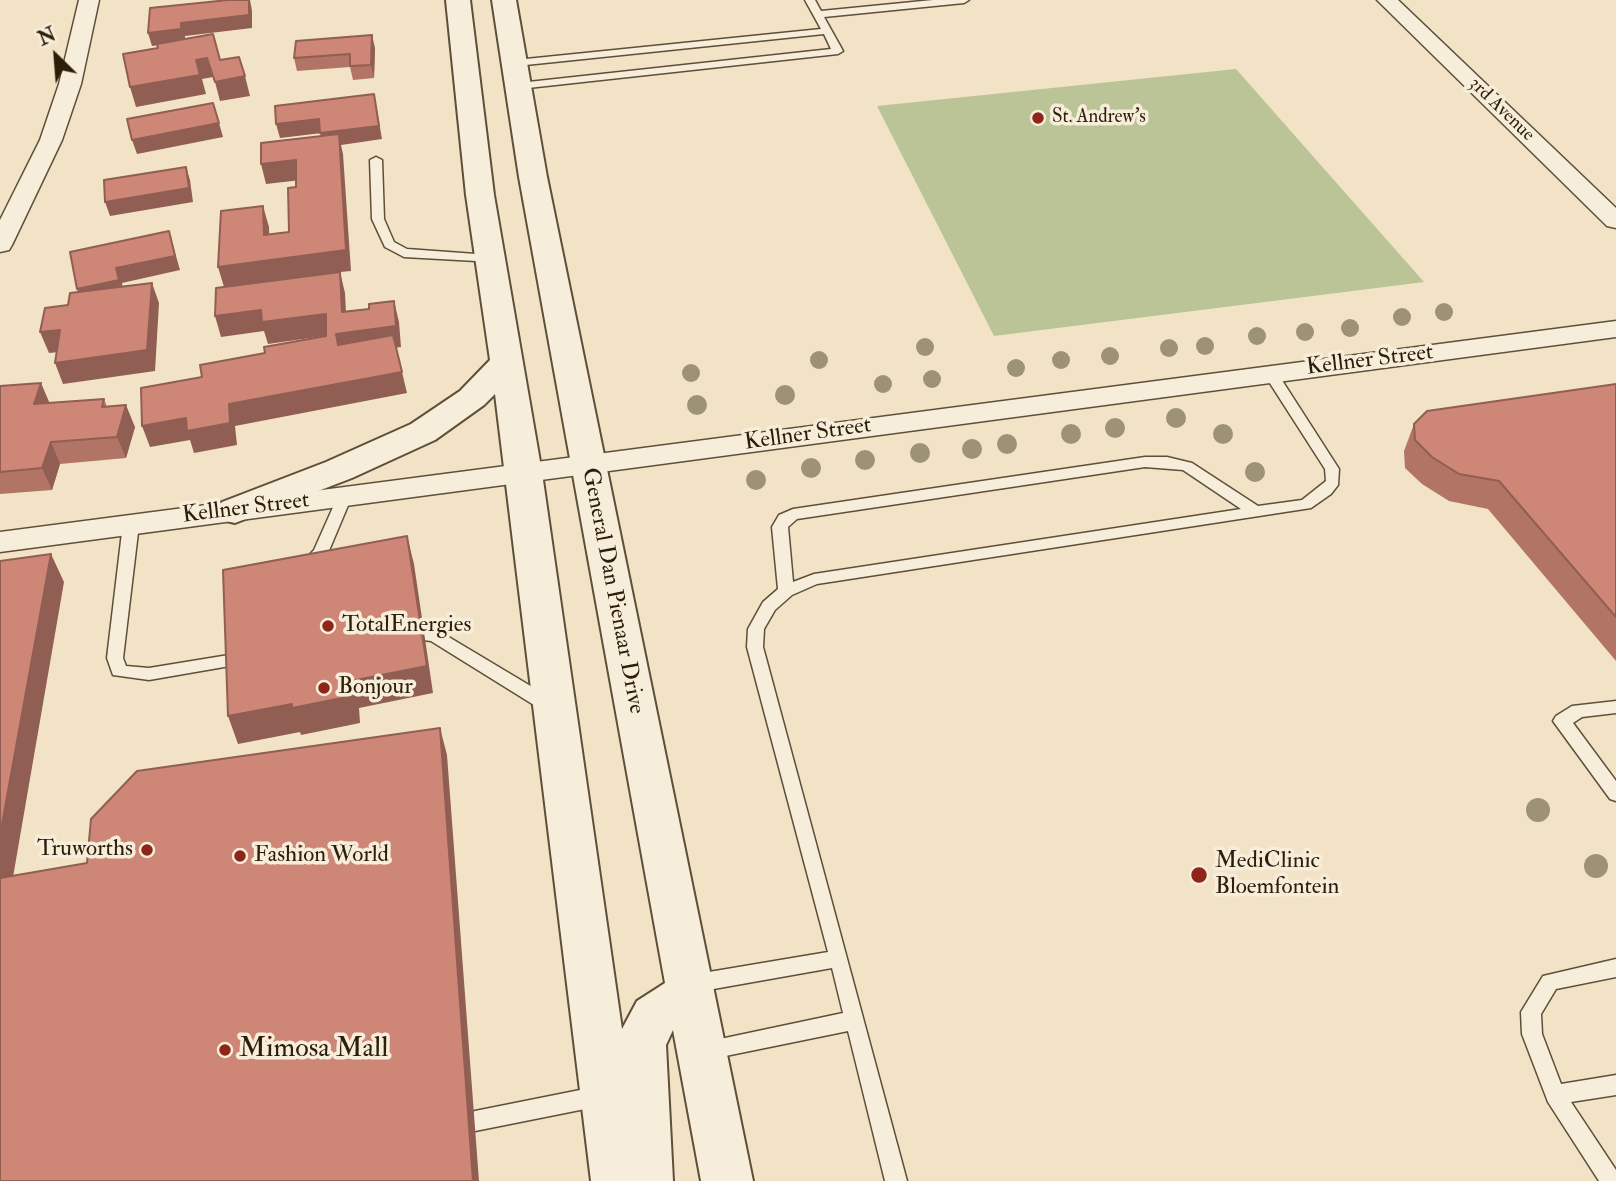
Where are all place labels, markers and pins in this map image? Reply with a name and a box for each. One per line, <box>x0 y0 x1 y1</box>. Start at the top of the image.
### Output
place label: St. Andrew's <box>1052 107 1146 129</box>
marker: St. Andrew's <box>1030 110 1046 126</box>
place label: TotalEnergies <box>342 612 471 640</box>
marker: TotalEnergies <box>320 618 336 634</box>
place label: Bonjour <box>338 674 413 702</box>
marker: Bonjour <box>316 680 332 696</box>
place label: Truworths <box>37 836 133 864</box>
marker: Truworths <box>139 842 155 858</box>
place label: Fashion World <box>254 842 389 870</box>
marker: Fashion World <box>232 848 248 864</box>
place label: MediClinic Bloemfontein <box>1215 848 1339 902</box>
marker: MediClinic Bloemfontein <box>1189 865 1209 885</box>
place label: Mimosa Mall <box>239 1033 388 1067</box>
marker: Mimosa Mall <box>217 1042 233 1058</box>

